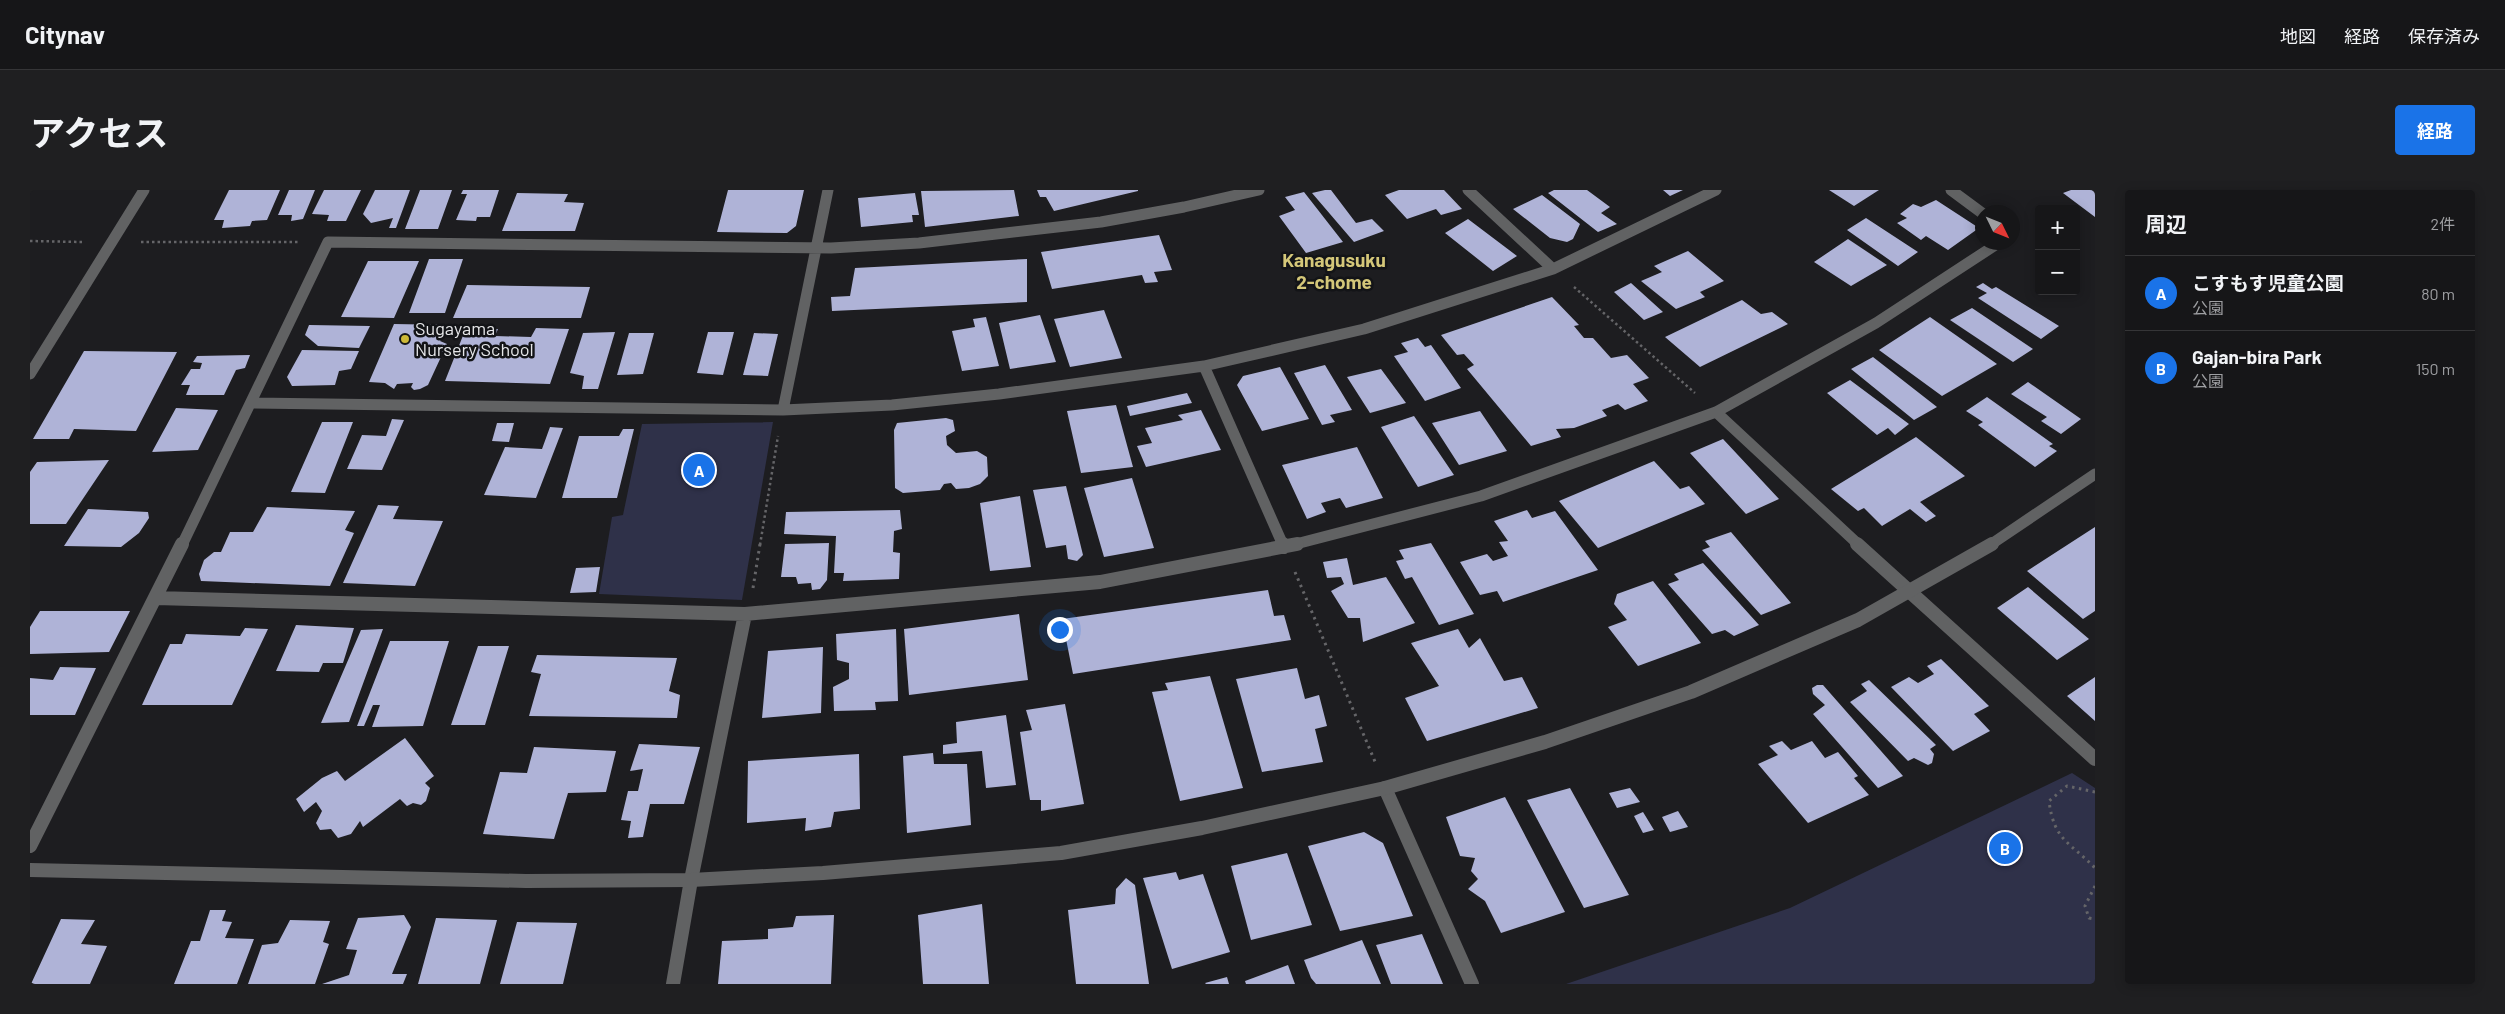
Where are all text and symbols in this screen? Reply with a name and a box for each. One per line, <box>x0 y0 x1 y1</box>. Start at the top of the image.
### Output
text: Citynav <box>25 20 105 49</box>
text: 地図 <box>2280 25 2316 47</box>
text: 経路 <box>2344 25 2380 47</box>
text: 保存済み <box>2408 25 2480 47</box>
button: 経路 <box>2395 105 2475 155</box>
text: アクセス <box>30 111 168 153</box>
north arrow <box>1975 205 2020 250</box>
map controls <box>2035 205 2080 295</box>
button: + <box>2035 205 2080 250</box>
text: 周辺 <box>2145 211 2187 236</box>
text: 2件 <box>2430 214 2455 233</box>
district label: Kanagusuku 2-chome <box>1282 248 1386 293</box>
button: − <box>2035 250 2080 295</box>
text: こすもす児童公園 <box>2192 271 2344 294</box>
text: A <box>2156 284 2166 303</box>
text: 80 m <box>2421 284 2455 303</box>
text: 公園 <box>2192 298 2224 317</box>
place label: Sugayama Nursery School <box>415 317 534 360</box>
marker: Sugayama Nursery School <box>399 333 411 345</box>
text: Gajan-bira Park <box>2192 345 2322 368</box>
text: B <box>2156 359 2166 378</box>
text: 150 m <box>2416 359 2455 378</box>
text: 公園 <box>2192 371 2224 390</box>
pin: A <box>683 451 715 489</box>
your location <box>1047 617 1073 643</box>
pin: B <box>1989 829 2021 867</box>

